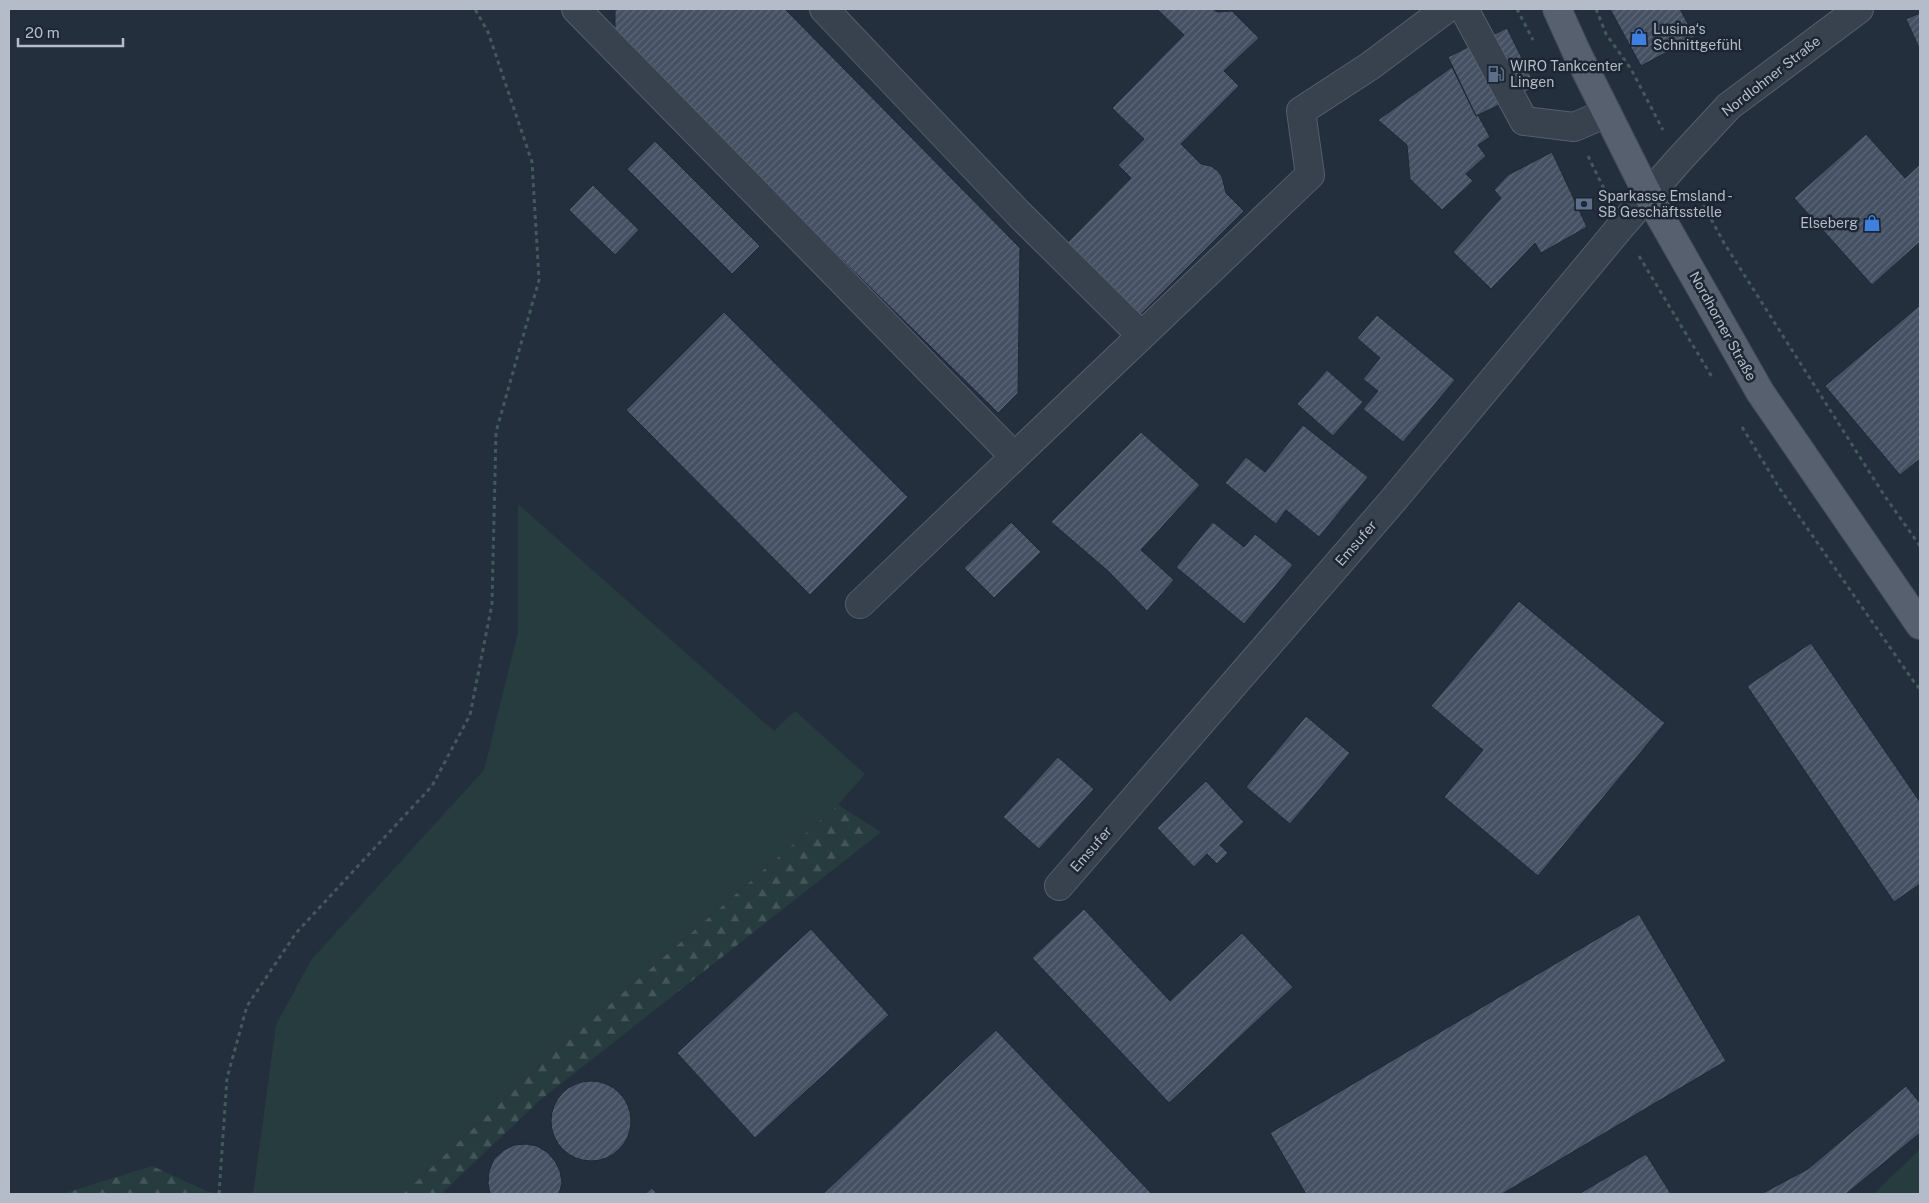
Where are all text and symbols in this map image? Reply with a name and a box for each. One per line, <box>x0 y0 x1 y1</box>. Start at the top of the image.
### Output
scale bar <box>18 15 122 47</box>
place label: Lusina‘s Schnittgefühl <box>1653 21 1742 53</box>
text: 20 m <box>25 24 60 41</box>
shop icon: Lusina‘s Schnittgefühl <box>1629 27 1649 47</box>
street label: Nordlohner Straße <box>1719 33 1824 119</box>
place label: WIRO Tankcenter Lingen <box>1510 58 1623 90</box>
fuel station icon: WIRO Tankcenter Lingen <box>1486 64 1506 84</box>
place label: Sparkasse Emsland - SB Geschäftsstelle <box>1598 188 1733 220</box>
bank icon: Sparkasse Emsland - SB Geschäftsstelle <box>1574 194 1594 214</box>
shop icon: Elseberg <box>1862 213 1882 233</box>
place label: Elseberg <box>1800 215 1858 231</box>
street label: Nordhorner Straße <box>1686 269 1760 383</box>
street label: Emsufer <box>1332 517 1380 569</box>
street label: Emsufer <box>1067 823 1115 875</box>

